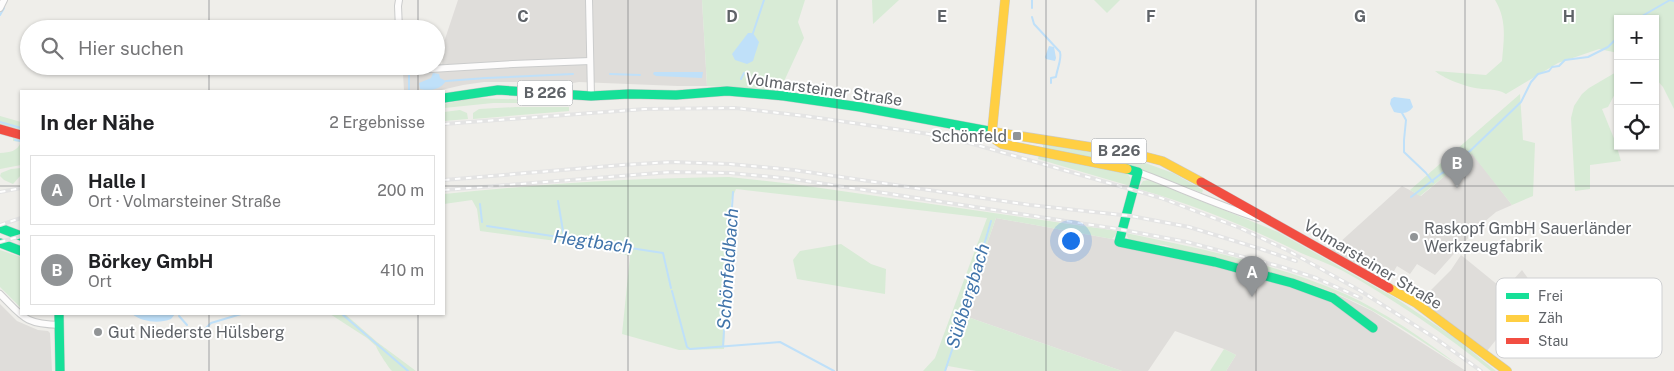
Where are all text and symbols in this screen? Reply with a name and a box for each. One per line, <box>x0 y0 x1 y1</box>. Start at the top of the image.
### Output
text: C <box>517 7 529 26</box>
text: D <box>726 7 738 26</box>
text: E <box>937 7 947 26</box>
text: F <box>1146 7 1156 26</box>
text: G <box>1354 7 1366 26</box>
text: H <box>1563 7 1575 26</box>
map controls <box>1614 15 1659 150</box>
button: + <box>1614 15 1659 60</box>
search box <box>20 20 445 75</box>
icon: search <box>38 34 66 62</box>
text: Hier suchen <box>78 37 184 59</box>
button: − <box>1614 60 1659 105</box>
street label: Volmarsteiner Straße <box>744 69 904 110</box>
road number: B 226 <box>518 80 572 106</box>
button: locate <box>1614 105 1659 150</box>
text: In der Nähe <box>40 110 155 135</box>
text: 2 Ergebnisse <box>329 113 425 132</box>
place label: Schönfeld <box>931 127 1007 146</box>
marker: Schönfeld <box>1011 130 1023 142</box>
road number: B 226 <box>1092 138 1146 164</box>
pin: B <box>1441 147 1473 188</box>
text: Halle I <box>88 170 146 192</box>
text: A <box>51 181 63 200</box>
text: 200 m <box>377 181 424 200</box>
text: Ort · Volmarsteiner Straße <box>88 192 281 211</box>
water label: Schönfeldbach <box>713 207 742 331</box>
street label: Volmarsteiner Straße <box>1300 216 1445 313</box>
place label: Raskopf GmbH Sauerländer Werkzeugfabrik <box>1424 219 1632 256</box>
water label: Hegtbach <box>552 226 634 257</box>
your location <box>1058 228 1084 254</box>
marker: Raskopf GmbH Sauerländer Werkzeugfabrik <box>1408 231 1420 243</box>
water label: Süßbergbach <box>942 241 993 351</box>
text: Börkey GmbH <box>88 250 213 272</box>
pin: A <box>1236 256 1268 297</box>
text: B <box>52 261 62 280</box>
text: 410 m <box>380 261 424 280</box>
text: Ort <box>88 272 112 291</box>
legend <box>1496 278 1662 358</box>
text: Frei <box>1538 288 1563 304</box>
text: Zäh <box>1538 310 1563 326</box>
place label: Gut Niederste Hülsberg <box>108 323 285 342</box>
marker: Gut Niederste Hülsberg <box>92 326 104 338</box>
text: Stau <box>1538 333 1568 349</box>

